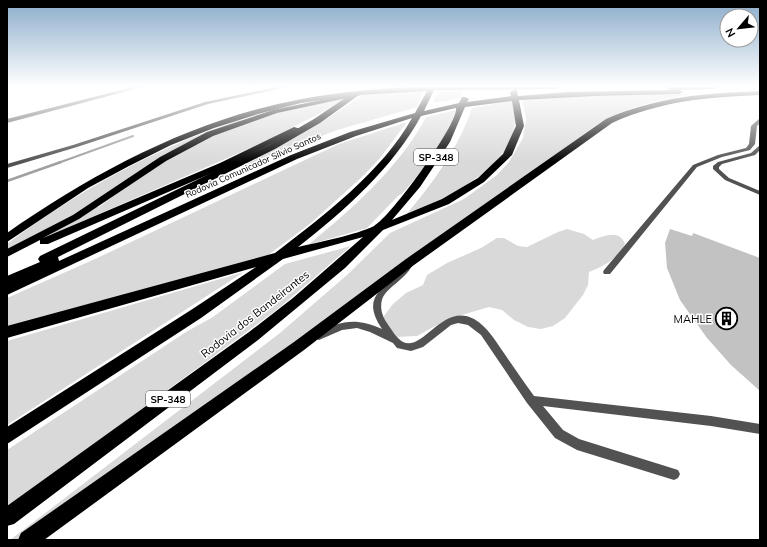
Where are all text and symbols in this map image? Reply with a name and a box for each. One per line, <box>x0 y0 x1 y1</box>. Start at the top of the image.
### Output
north arrow <box>719 8 759 48</box>
text: N <box>722 26 738 40</box>
street label: Rodovia Comunicador Silvio Santos <box>184 130 322 200</box>
road number: SP-348 <box>414 149 458 165</box>
street label: Rodovia dos Bandeirantes <box>198 267 312 361</box>
building icon: MAHLE <box>714 306 740 332</box>
place label: MAHLE <box>674 312 712 326</box>
road number: SP-348 <box>146 391 190 407</box>

